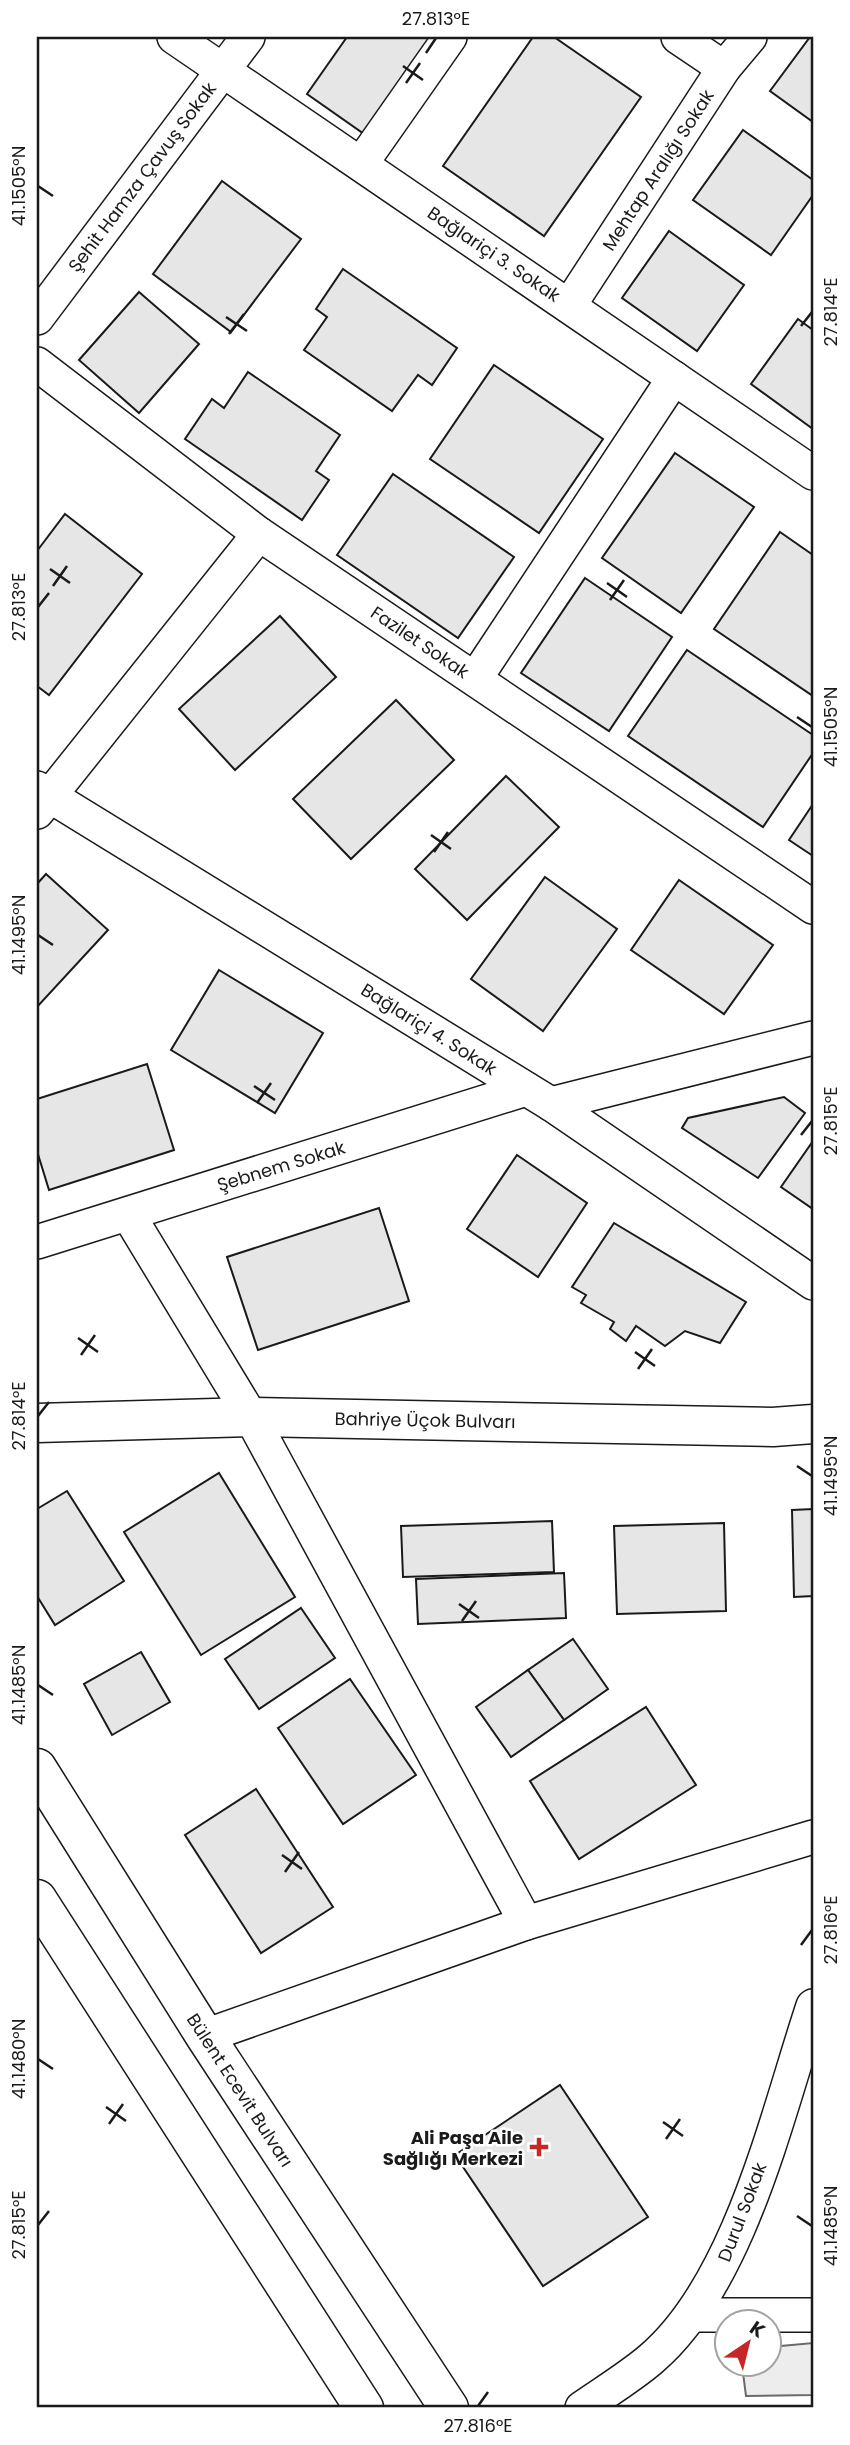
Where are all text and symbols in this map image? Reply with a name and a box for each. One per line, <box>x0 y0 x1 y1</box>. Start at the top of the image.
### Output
text: 27.813°E <box>402 6 470 31</box>
street label: Şehit Hamza Çavuş Sokak <box>62 76 222 277</box>
street label: Mehtap Aralığı Sokak <box>596 84 720 256</box>
text: 41.1505°N <box>6 146 31 226</box>
street label: Bağlariçi 3. Sokak <box>423 200 566 308</box>
text: 27.814°E <box>818 277 843 347</box>
text: 27.813°E <box>6 573 31 641</box>
street label: Fazilet Sokak <box>366 600 475 685</box>
text: 41.1505°N <box>818 687 843 767</box>
text: 41.1495°N <box>6 895 31 975</box>
street label: Bağlariçi 4. Sokak <box>356 977 502 1081</box>
text: 27.815°E <box>818 1087 843 1156</box>
street label: Şebnem Sokak <box>214 1134 349 1197</box>
text: 27.814°E <box>6 1381 31 1451</box>
street label: Bahriye Üçok Bulvarı <box>334 1406 516 1434</box>
text: 41.1495°N <box>818 1436 843 1516</box>
text: 41.1485°N <box>6 1645 31 1725</box>
text: 27.816°E <box>818 1895 843 1965</box>
street label: Bülent Ecevit Bulvarı <box>181 2008 299 2172</box>
text: 41.1480°N <box>6 2019 31 2099</box>
place label: Ali Paşa Aile Sağlığı Merkezi <box>383 2125 523 2171</box>
marker: Ali Paşa Aile Sağlığı Merkezi <box>529 2137 549 2157</box>
street label: Durul Sokak <box>712 2158 773 2265</box>
text: 41.1485°N <box>818 2186 843 2266</box>
text: 27.815°E <box>6 2191 31 2260</box>
north arrow <box>714 2308 784 2378</box>
text: K <box>744 2315 771 2344</box>
text: 27.816°E <box>443 2413 513 2438</box>

